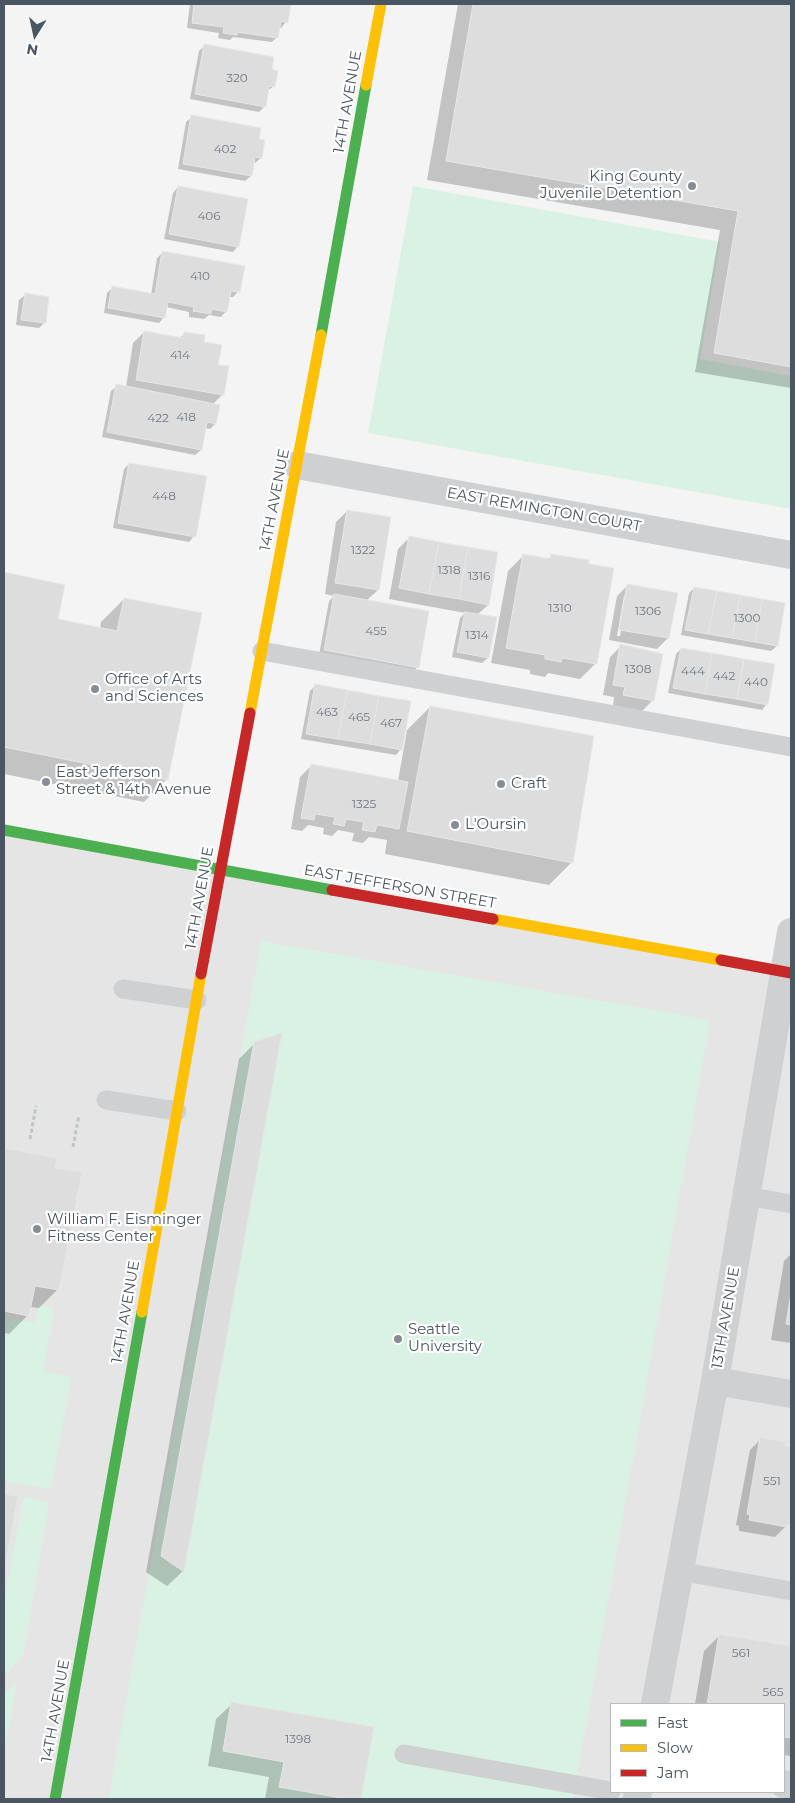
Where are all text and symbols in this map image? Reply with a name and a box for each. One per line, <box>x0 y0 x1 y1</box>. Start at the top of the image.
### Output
north arrow <box>10 10 60 60</box>
text: N <box>25 40 40 60</box>
street label: 14TH AVENUE <box>330 49 366 155</box>
house number: 320 <box>226 71 248 85</box>
house number: 402 <box>214 142 236 156</box>
place label: King County Juvenile Detention <box>540 168 682 203</box>
marker: King County Juvenile Detention <box>686 180 698 192</box>
house number: 406 <box>197 209 221 223</box>
house number: 410 <box>190 269 210 283</box>
house number: 414 <box>170 348 190 362</box>
house number: 418 <box>176 410 196 424</box>
house number: 422 <box>147 411 169 425</box>
street label: 14TH AVENUE <box>256 447 294 553</box>
street label: EAST REMINGTON COURT <box>445 484 643 536</box>
house number: 448 <box>152 489 176 503</box>
house number: 1322 <box>351 543 375 557</box>
house number: 1318 <box>437 563 461 577</box>
house number: 1316 <box>468 569 490 583</box>
house number: 1310 <box>548 601 572 615</box>
house number: 1306 <box>635 604 661 618</box>
house number: 1300 <box>734 611 760 625</box>
house number: 455 <box>365 624 387 638</box>
house number: 1314 <box>465 628 489 642</box>
house number: 1308 <box>625 662 651 676</box>
house number: 444 <box>681 664 705 678</box>
house number: 442 <box>713 669 735 683</box>
place label: Office of Arts and Sciences <box>105 671 204 706</box>
house number: 440 <box>744 675 768 689</box>
marker: Office of Arts and Sciences <box>89 683 101 695</box>
house number: 463 <box>316 705 338 719</box>
house number: 465 <box>348 710 370 724</box>
house number: 467 <box>380 716 402 730</box>
place label: East Jefferson Street & 14th Avenue <box>56 764 211 799</box>
place label: Craft <box>511 775 547 793</box>
marker: East Jefferson Street & 14th Avenue <box>40 776 52 788</box>
marker: Craft <box>495 778 507 790</box>
house number: 1325 <box>352 797 376 811</box>
place label: L'Oursin <box>465 816 527 834</box>
marker: L'Oursin <box>449 819 461 831</box>
street label: 14TH AVENUE <box>182 845 218 951</box>
street label: EAST JEFFERSON STREET <box>302 861 498 913</box>
place label: William F. Eisminger Fitness Center <box>47 1211 202 1246</box>
marker: William F. Eisminger Fitness Center <box>31 1223 43 1235</box>
street label: 14TH AVENUE <box>108 1259 144 1365</box>
street label: 13TH AVENUE <box>708 1266 744 1370</box>
place label: Seattle University <box>408 1321 482 1356</box>
marker: Seattle University <box>392 1333 404 1345</box>
house number: 551 <box>763 1474 781 1488</box>
house number: 561 <box>732 1646 750 1660</box>
street label: 14TH AVENUE <box>38 1658 74 1764</box>
house number: 565 <box>763 1685 783 1699</box>
legend <box>610 1703 785 1793</box>
text: Fast <box>657 1713 688 1732</box>
house number: 1398 <box>285 1732 311 1746</box>
text: Slow <box>657 1738 693 1757</box>
text: Jam <box>657 1763 689 1782</box>

